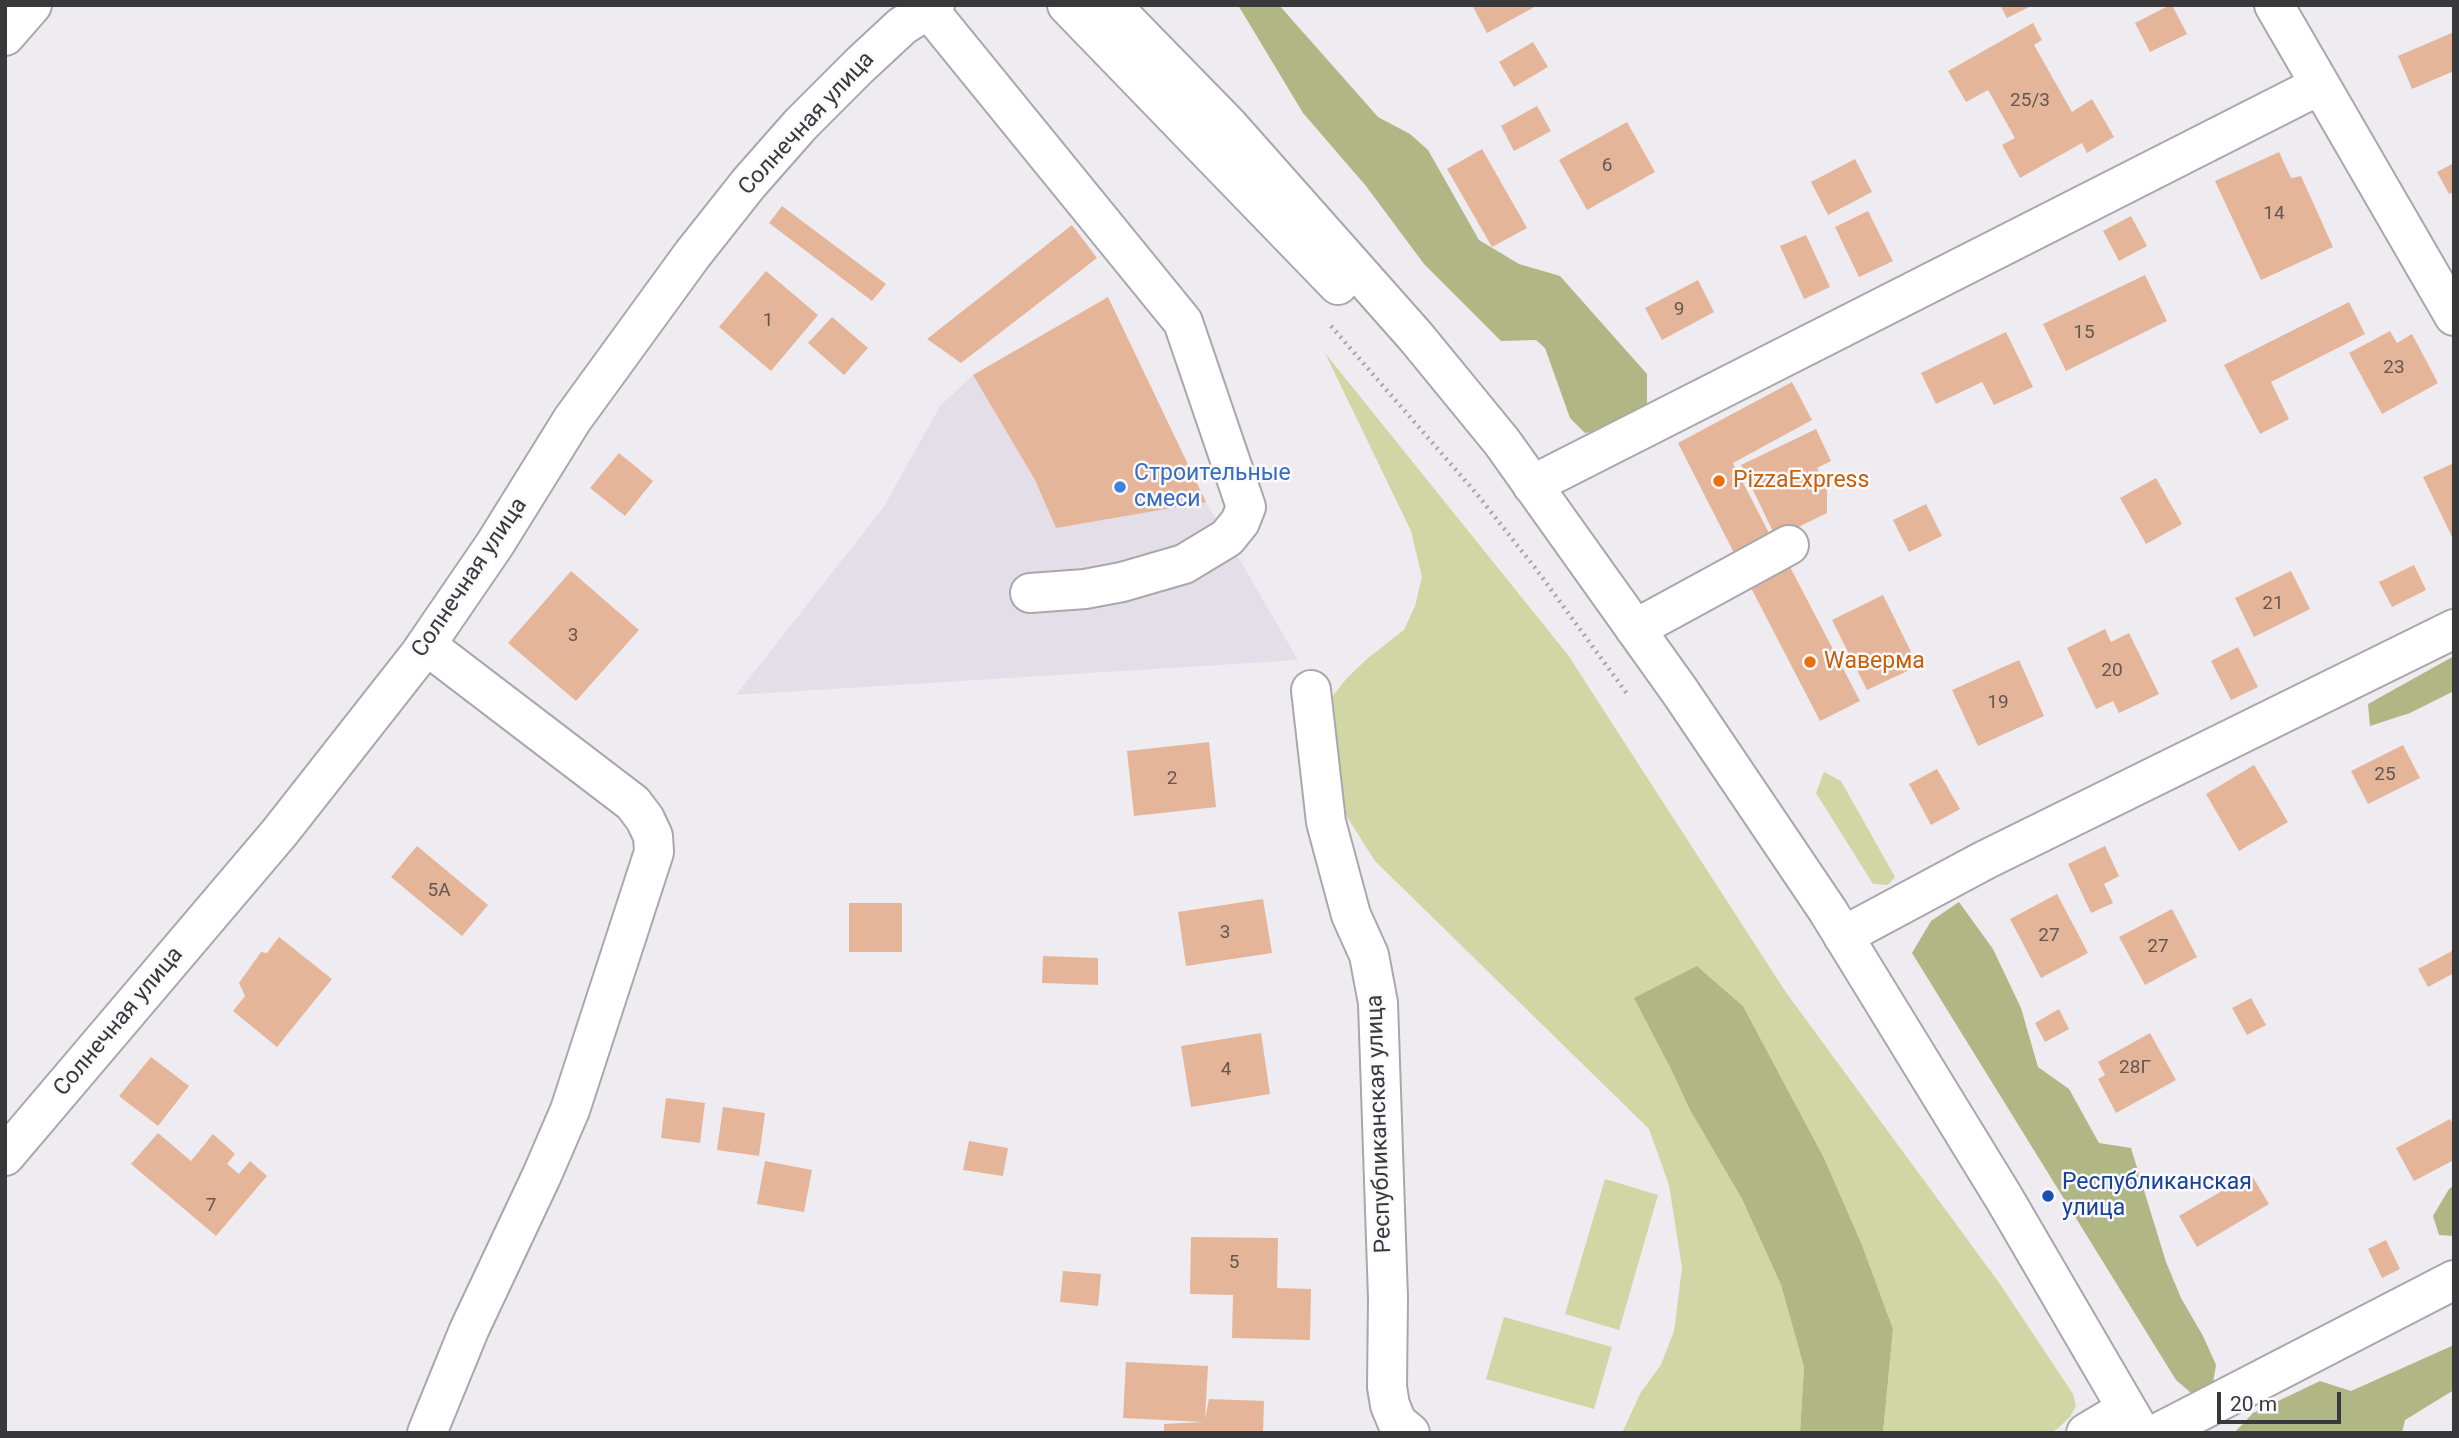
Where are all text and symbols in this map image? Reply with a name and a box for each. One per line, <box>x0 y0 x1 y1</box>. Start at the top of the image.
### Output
street label: Солнечная улица <box>733 46 881 202</box>
house number: 25/3 <box>2010 90 2050 112</box>
house number: 6 <box>1602 155 1612 177</box>
house number: 14 <box>2263 203 2285 225</box>
house number: 9 <box>1674 299 1684 321</box>
house number: 1 <box>763 310 773 332</box>
house number: 15 <box>2073 322 2095 344</box>
house number: 23 <box>2383 357 2405 379</box>
place label: Строительные смеси <box>1134 460 1291 514</box>
place label: PizzaExpress <box>1733 467 1869 495</box>
marker: PizzaExpress <box>1711 473 1727 489</box>
marker: Строительные смеси <box>1112 479 1128 495</box>
street label: Солнечная улица <box>406 493 534 663</box>
house number: 21 <box>2262 593 2284 615</box>
house number: 3 <box>568 625 578 647</box>
place label: Wаверма <box>1824 648 1925 676</box>
marker: Wаверма <box>1802 654 1818 670</box>
house number: 20 <box>2101 660 2123 682</box>
house number: 19 <box>1987 692 2009 714</box>
house number: 25 <box>2374 764 2396 786</box>
house number: 2 <box>1167 768 1177 790</box>
house number: 5А <box>427 880 451 902</box>
house number: 3 <box>1220 922 1230 944</box>
house number: 27 <box>2038 925 2060 947</box>
house number: 27 <box>2147 936 2169 958</box>
street label: Солнечная улица <box>49 942 189 1102</box>
street label: Республиканская улица <box>1362 994 1398 1254</box>
house number: 28Г <box>2119 1057 2151 1079</box>
house number: 4 <box>1221 1059 1231 1081</box>
place label: Республиканская улица <box>2062 1169 2252 1223</box>
marker: Республиканская улица <box>2040 1188 2056 1204</box>
house number: 7 <box>206 1195 216 1217</box>
house number: 5 <box>1229 1252 1239 1274</box>
scale bar <box>2221 1378 2345 1422</box>
text: 20 m <box>2230 1392 2277 1416</box>

